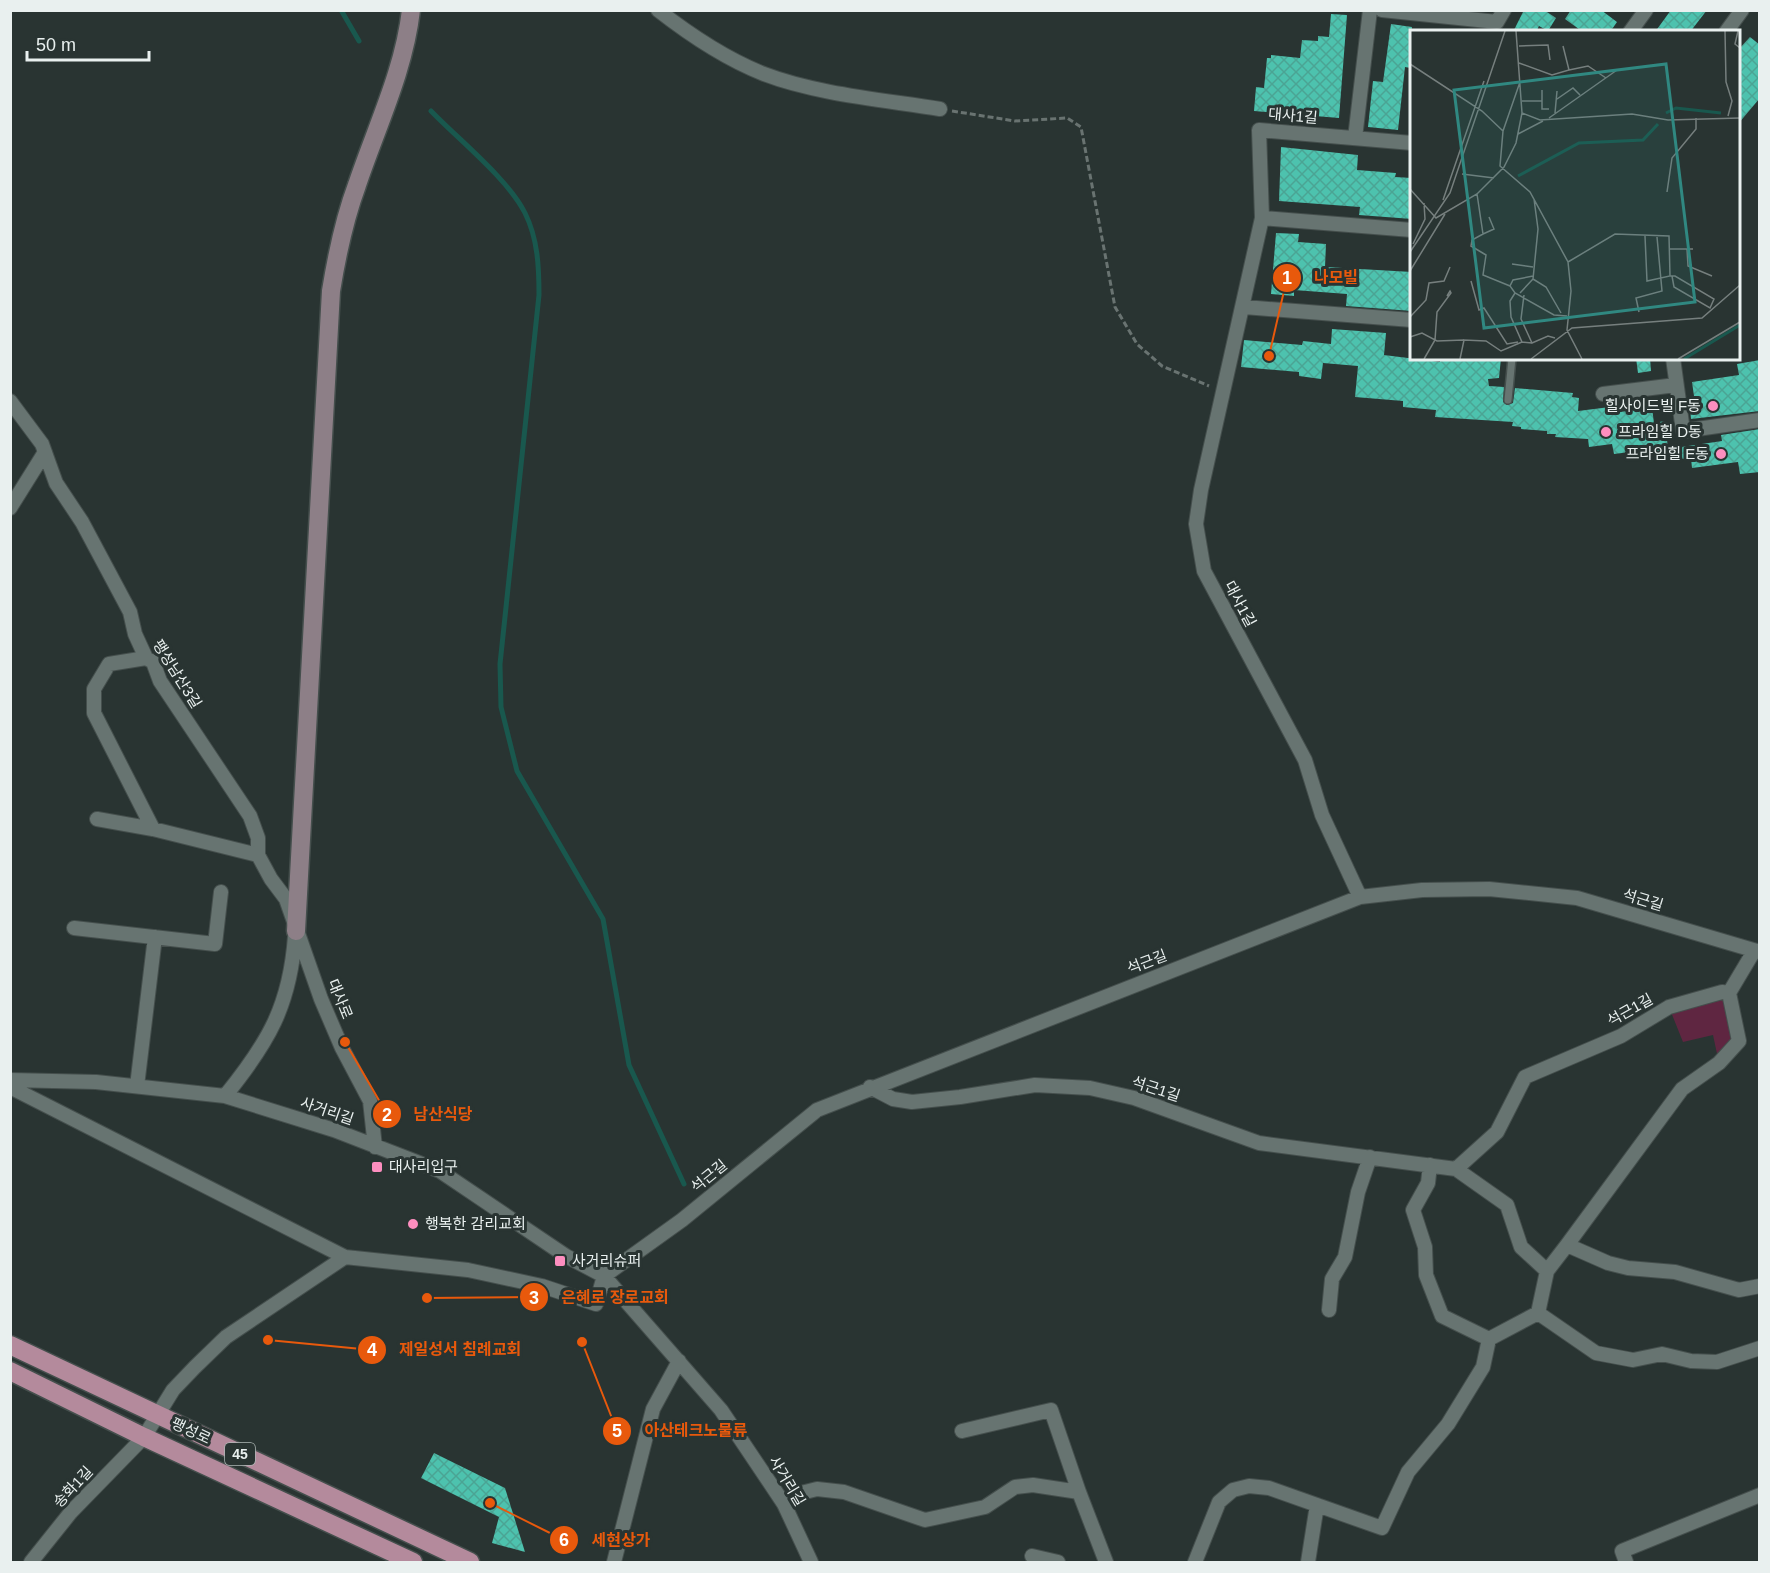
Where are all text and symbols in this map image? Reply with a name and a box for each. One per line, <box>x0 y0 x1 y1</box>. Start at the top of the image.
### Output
scale bar <box>27 24 148 62</box>
inset map <box>1410 30 1740 360</box>
text: 50 m <box>36 35 76 55</box>
street label: 대사1길 <box>1268 105 1319 126</box>
callout: 나모빌 <box>1272 261 1370 295</box>
text: 1 <box>1282 268 1292 288</box>
text: 나모빌 <box>1314 269 1358 286</box>
place label: 힐사이드빌 F동 <box>1605 397 1701 414</box>
marker: 힐사이드빌 F동 <box>1706 399 1720 413</box>
place label: 프라임힐 D동 <box>1618 423 1702 440</box>
marker: 프라임힐 D동 <box>1599 425 1613 439</box>
place label: 프라임힐 E동 <box>1626 445 1709 462</box>
marker: 프라임힐 E동 <box>1714 447 1728 461</box>
street label: 대사1길 <box>1221 578 1260 630</box>
street label: 팽성남산3길 <box>150 636 205 711</box>
street label: 석근길 <box>1621 885 1665 914</box>
street label: 석근길 <box>1124 946 1169 977</box>
street label: 대사로 <box>325 976 356 1021</box>
street label: 석근1길 <box>1604 990 1656 1029</box>
street label: 석근1길 <box>1130 1073 1182 1104</box>
street label: 사거리길 <box>298 1094 356 1128</box>
callout: 남산식당 <box>372 1097 485 1131</box>
text: 2 <box>382 1105 392 1125</box>
text: 남산식당 <box>414 1106 473 1123</box>
street label: 석근길 <box>687 1156 730 1195</box>
place label: 대사리입구 <box>389 1158 458 1175</box>
marker: 대사리입구 <box>370 1160 384 1174</box>
place label: 행복한 감리교회 <box>425 1215 526 1232</box>
marker: 행복한 감리교회 <box>406 1217 420 1231</box>
place label: 사거리슈퍼 <box>572 1252 641 1269</box>
marker: 사거리슈퍼 <box>553 1254 567 1268</box>
callout: 은혜로 장로교회 <box>519 1280 680 1314</box>
text: 3 <box>529 1288 539 1308</box>
text: 은혜로 장로교회 <box>561 1289 669 1306</box>
callout: 제일성서 침례교회 <box>357 1333 533 1367</box>
text: 4 <box>367 1340 377 1360</box>
text: 제일성서 침례교회 <box>399 1341 521 1358</box>
street label: 팽성로 <box>169 1414 214 1447</box>
callout: 아산테크노물류 <box>602 1414 759 1448</box>
text: 5 <box>612 1421 622 1441</box>
text: 아산테크노물류 <box>644 1422 748 1439</box>
road number: 45 <box>225 1443 255 1465</box>
street label: 사거리길 <box>766 1453 809 1509</box>
street label: 송화1길 <box>49 1463 96 1511</box>
callout: 세현상가 <box>549 1523 662 1557</box>
text: 6 <box>559 1530 569 1550</box>
text: 세현상가 <box>592 1531 651 1549</box>

